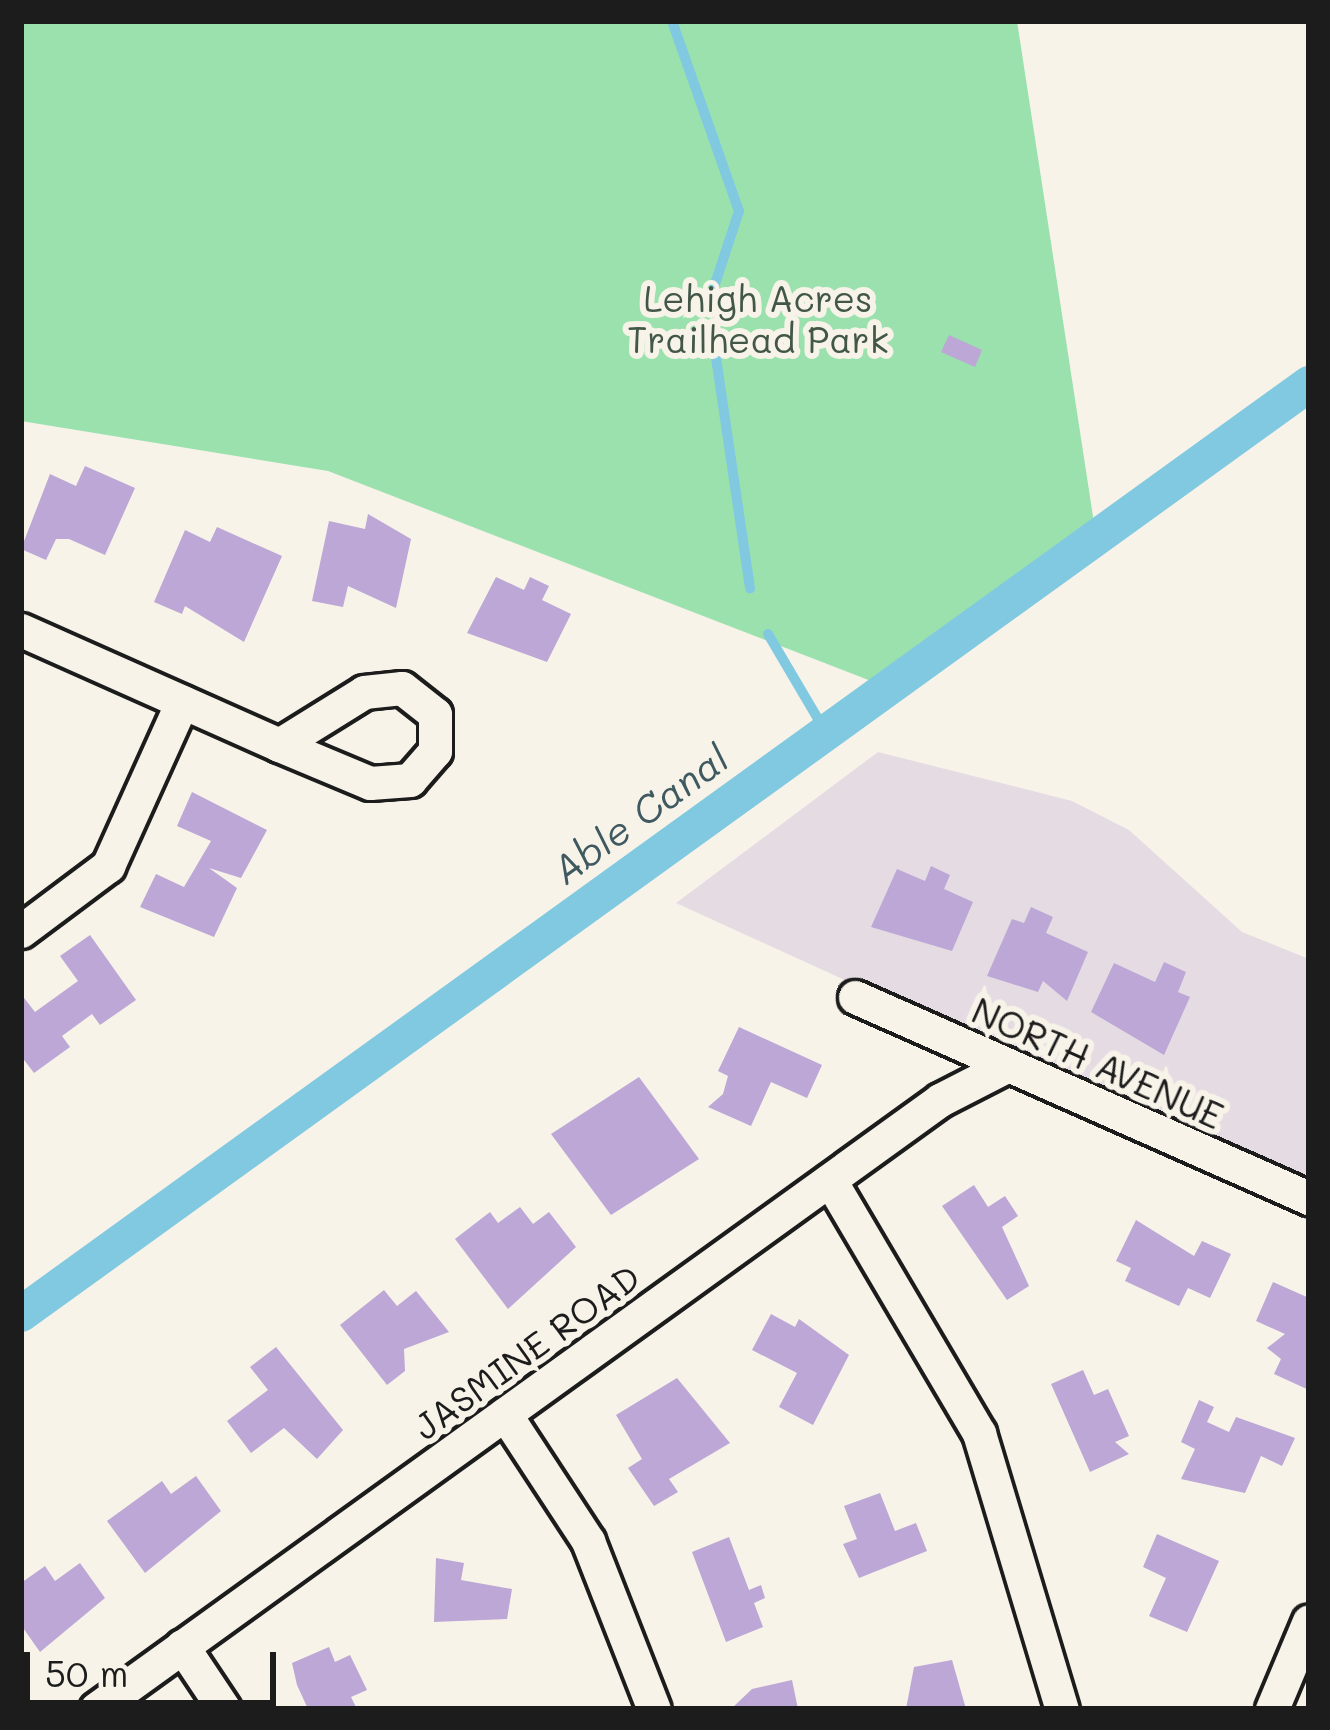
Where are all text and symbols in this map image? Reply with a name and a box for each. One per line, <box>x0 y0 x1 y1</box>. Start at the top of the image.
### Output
park label: Lehigh Acres Trailhead Park <box>627 275 889 360</box>
water label: Able Canal <box>543 735 737 893</box>
street label: NORTH AVENUE <box>966 987 1230 1137</box>
street label: JASMINE ROAD <box>404 1254 648 1448</box>
scale bar <box>30 1628 282 1702</box>
text: 50 m <box>45 1649 128 1696</box>

